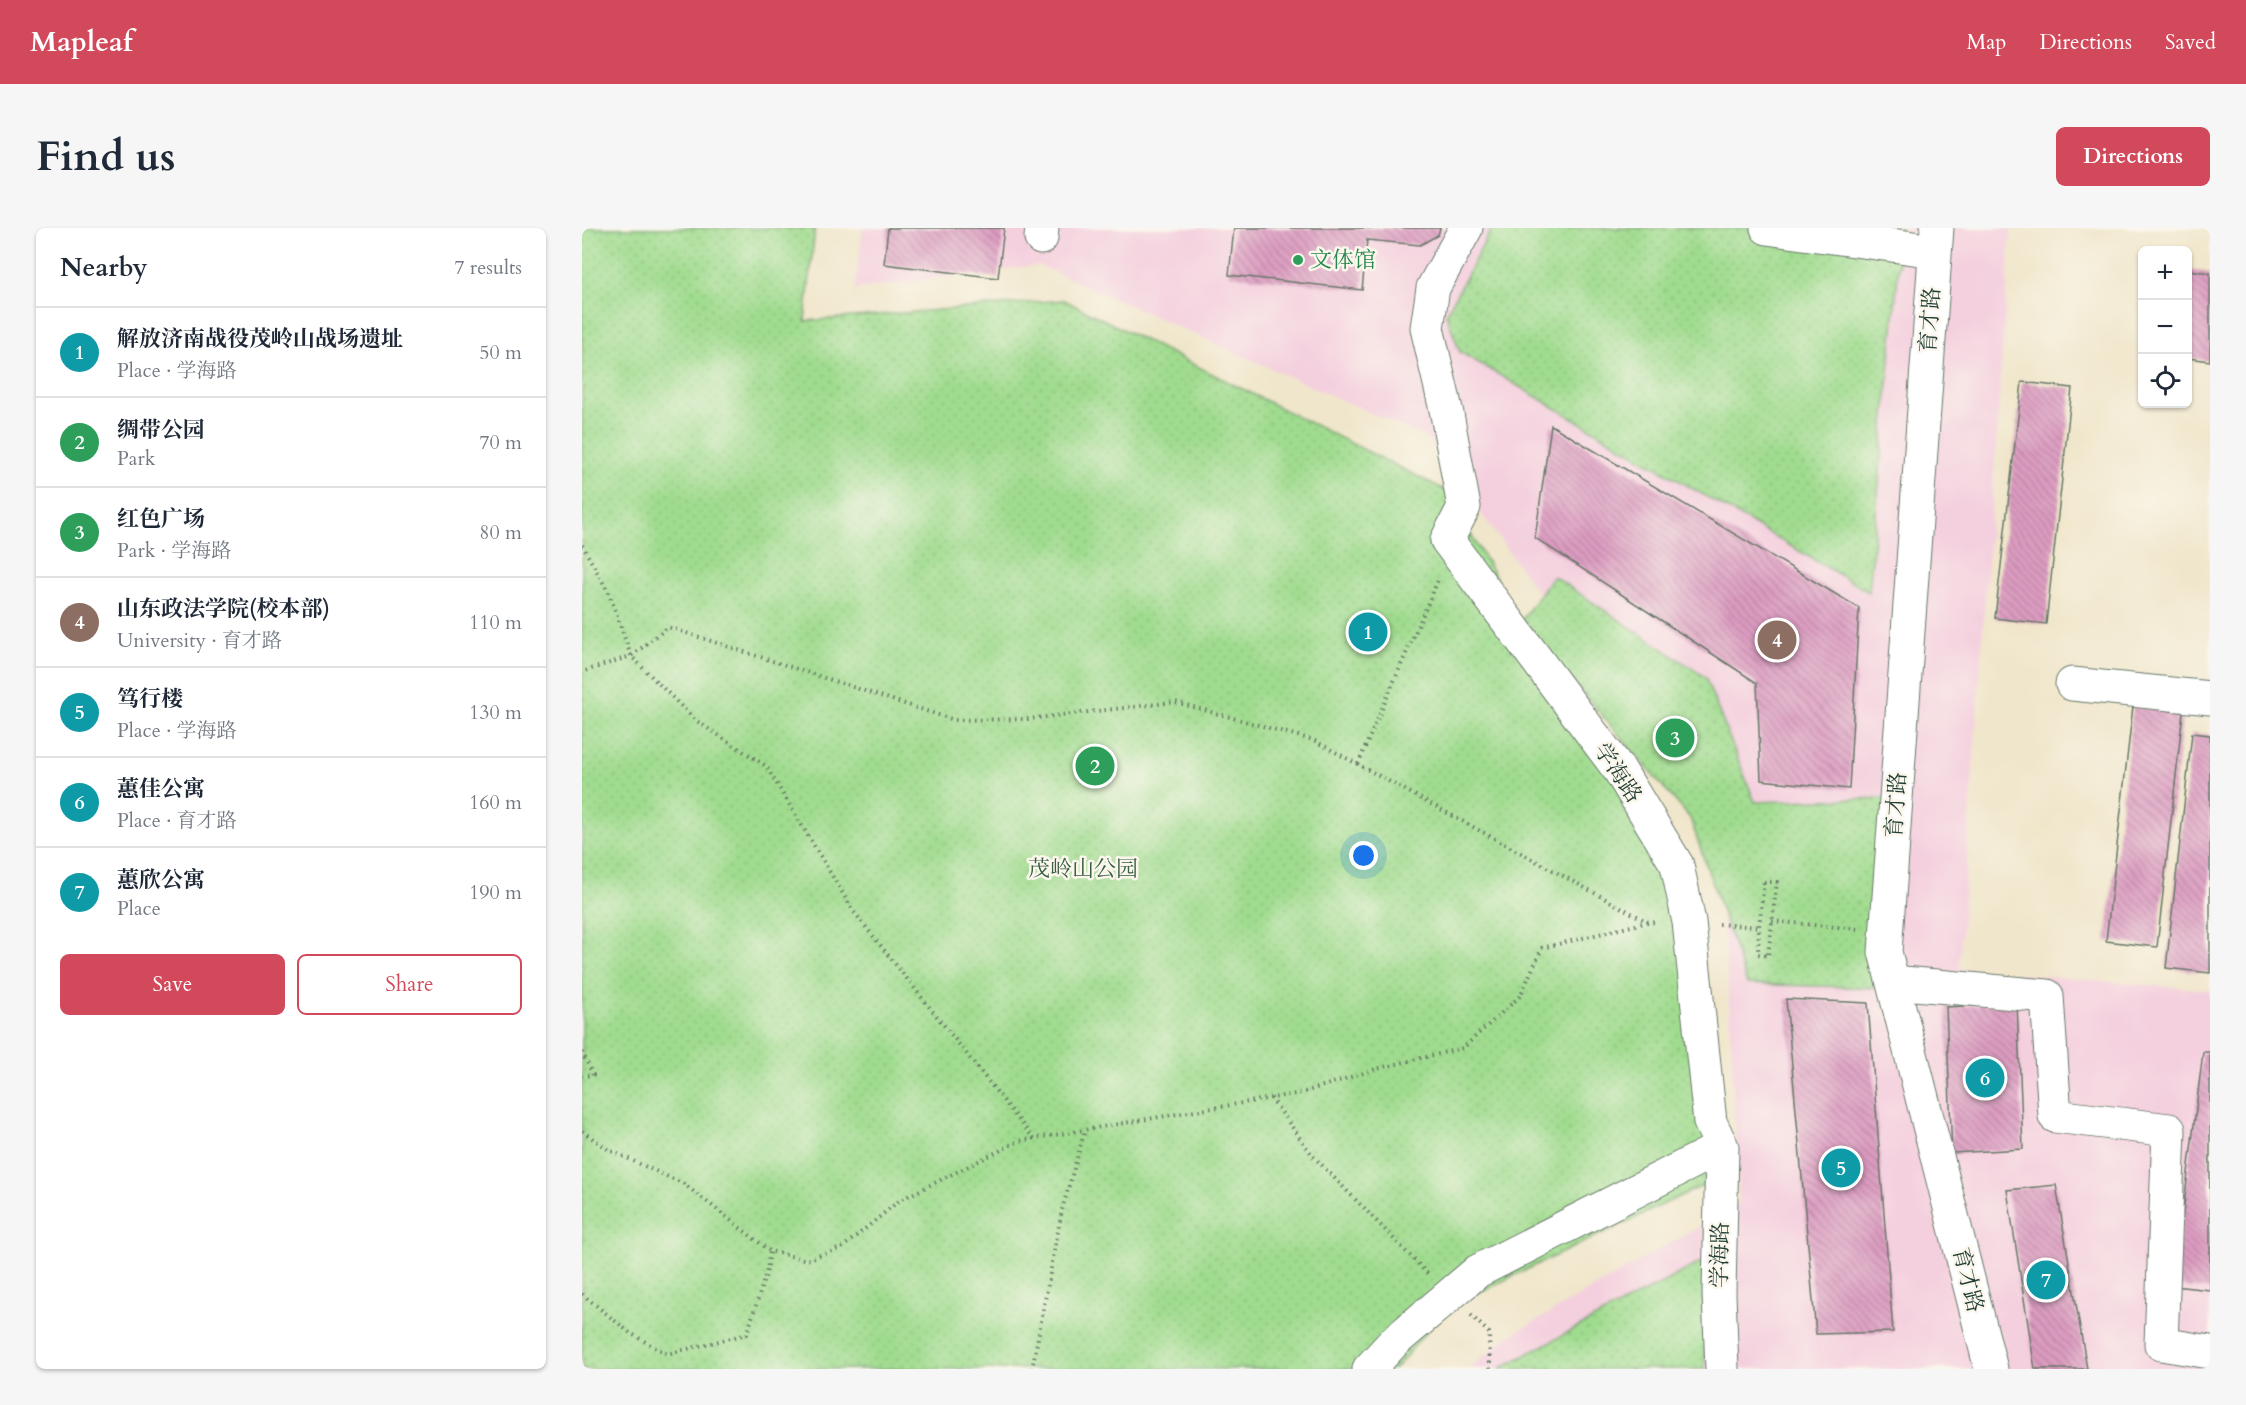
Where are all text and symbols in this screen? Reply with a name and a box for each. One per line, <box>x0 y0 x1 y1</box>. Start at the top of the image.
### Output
text: Mapleaf <box>30 23 133 61</box>
text: Map <box>1966 28 2006 57</box>
text: Directions <box>2039 28 2132 57</box>
text: Saved <box>2165 28 2216 57</box>
button: Directions <box>2056 127 2210 186</box>
text: Find us <box>36 128 176 185</box>
place label: 文体馆 <box>1310 245 1376 275</box>
map controls <box>2138 246 2192 408</box>
button: + <box>2138 246 2192 300</box>
text: Nearby <box>60 250 148 285</box>
marker: 文体馆 <box>1291 253 1305 267</box>
text: 7 results <box>454 254 522 281</box>
street label: 育才路 <box>1913 286 1947 354</box>
button: − <box>2138 300 2192 354</box>
text: 解放济南战役茂岭山战场遗址 <box>117 324 403 354</box>
text: 1 <box>74 339 85 366</box>
text: 50 m <box>479 339 522 366</box>
button: locate <box>2138 354 2192 408</box>
text: Place · 学海路 <box>117 357 237 384</box>
text: 绸带公园 <box>117 415 205 445</box>
text: 2 <box>74 429 85 456</box>
text: 70 m <box>479 429 522 456</box>
text: Park <box>117 445 155 472</box>
text: 红色广场 <box>117 504 205 534</box>
text: 3 <box>74 519 85 546</box>
text: 80 m <box>479 519 522 546</box>
text: Park · 学海路 <box>117 537 231 564</box>
text: 山东政法学院(校本部) <box>117 594 330 624</box>
text: 4 <box>74 609 85 636</box>
text: 110 m <box>469 609 522 636</box>
pin: 1 <box>1348 610 1388 654</box>
pin: 4 <box>1758 618 1796 662</box>
text: University · 育才路 <box>117 627 282 654</box>
text: 笃行楼 <box>117 684 183 714</box>
text: 5 <box>74 699 85 726</box>
text: 130 m <box>469 699 522 726</box>
pin: 3 <box>1656 716 1694 760</box>
text: Place · 学海路 <box>117 717 237 744</box>
street label: 学海路 <box>1587 737 1649 809</box>
pin: 2 <box>1076 744 1114 788</box>
street label: 育才路 <box>1879 771 1913 839</box>
text: 蕙佳公寓 <box>117 774 205 804</box>
text: 6 <box>74 789 85 816</box>
text: 160 m <box>469 789 522 816</box>
text: Place · 育才路 <box>117 807 237 834</box>
your location <box>1349 841 1378 870</box>
park label: 茂岭山公园 <box>1028 854 1138 884</box>
text: 蕙欣公寓 <box>117 865 205 895</box>
text: 7 <box>74 879 85 906</box>
text: 190 m <box>469 879 522 906</box>
text: Place <box>117 895 161 922</box>
button: Save <box>60 954 285 1015</box>
button: Share <box>297 954 522 1015</box>
pin: 6 <box>1966 1056 2004 1100</box>
pin: 5 <box>1822 1146 1860 1190</box>
street label: 学海路 <box>1704 1222 1736 1288</box>
street label: 育才路 <box>1945 1244 1991 1316</box>
pin: 7 <box>2026 1258 2066 1302</box>

